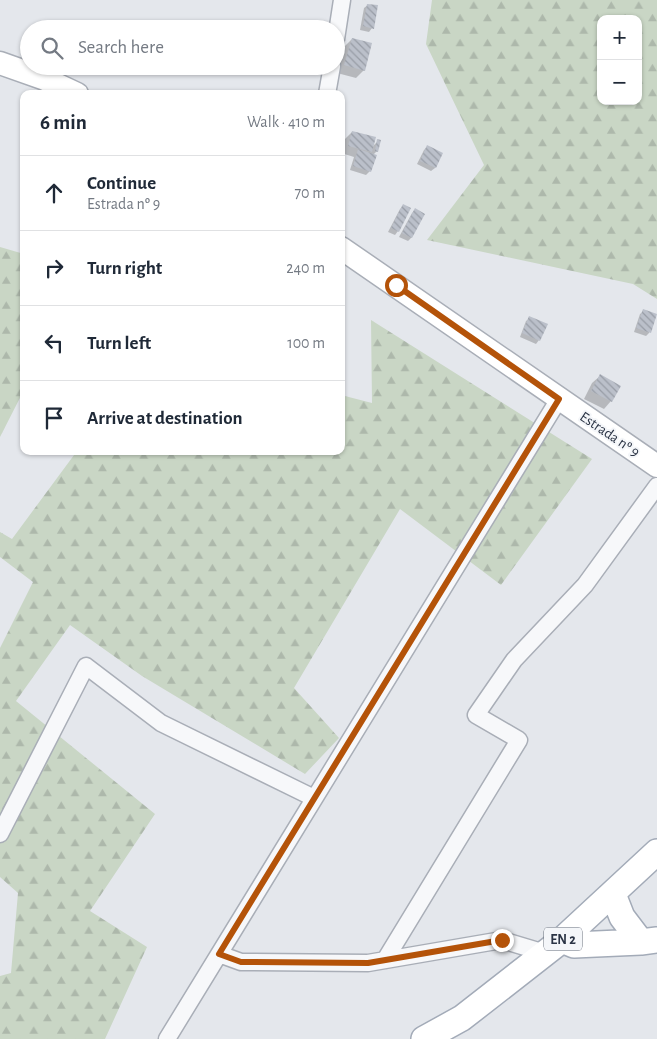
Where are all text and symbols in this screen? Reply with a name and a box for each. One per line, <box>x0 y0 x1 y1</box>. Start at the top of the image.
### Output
map controls <box>597 15 642 105</box>
button: + <box>597 15 642 60</box>
search box <box>20 20 345 75</box>
icon: search <box>38 34 66 62</box>
text: Search here <box>78 38 164 57</box>
button: − <box>597 60 642 105</box>
text: 6 min <box>40 112 87 133</box>
text: Walk · 410 m <box>247 114 325 130</box>
text: Continue <box>87 174 156 193</box>
icon: ahead <box>40 179 68 207</box>
text: 70 m <box>294 185 325 201</box>
text: Estrada nº 9 <box>87 196 160 212</box>
icon: right <box>40 254 68 282</box>
text: Turn right <box>87 259 162 278</box>
text: 240 m <box>286 260 325 276</box>
route start <box>385 274 408 297</box>
icon: left <box>40 329 68 357</box>
text: Turn left <box>87 334 151 353</box>
text: 100 m <box>287 335 325 351</box>
icon: arrive <box>40 404 68 432</box>
text: Arrive at destination <box>87 409 243 428</box>
street label: Estrada nº 9 <box>577 409 642 460</box>
road number: EN 2 <box>544 928 582 951</box>
route end <box>491 929 514 952</box>

